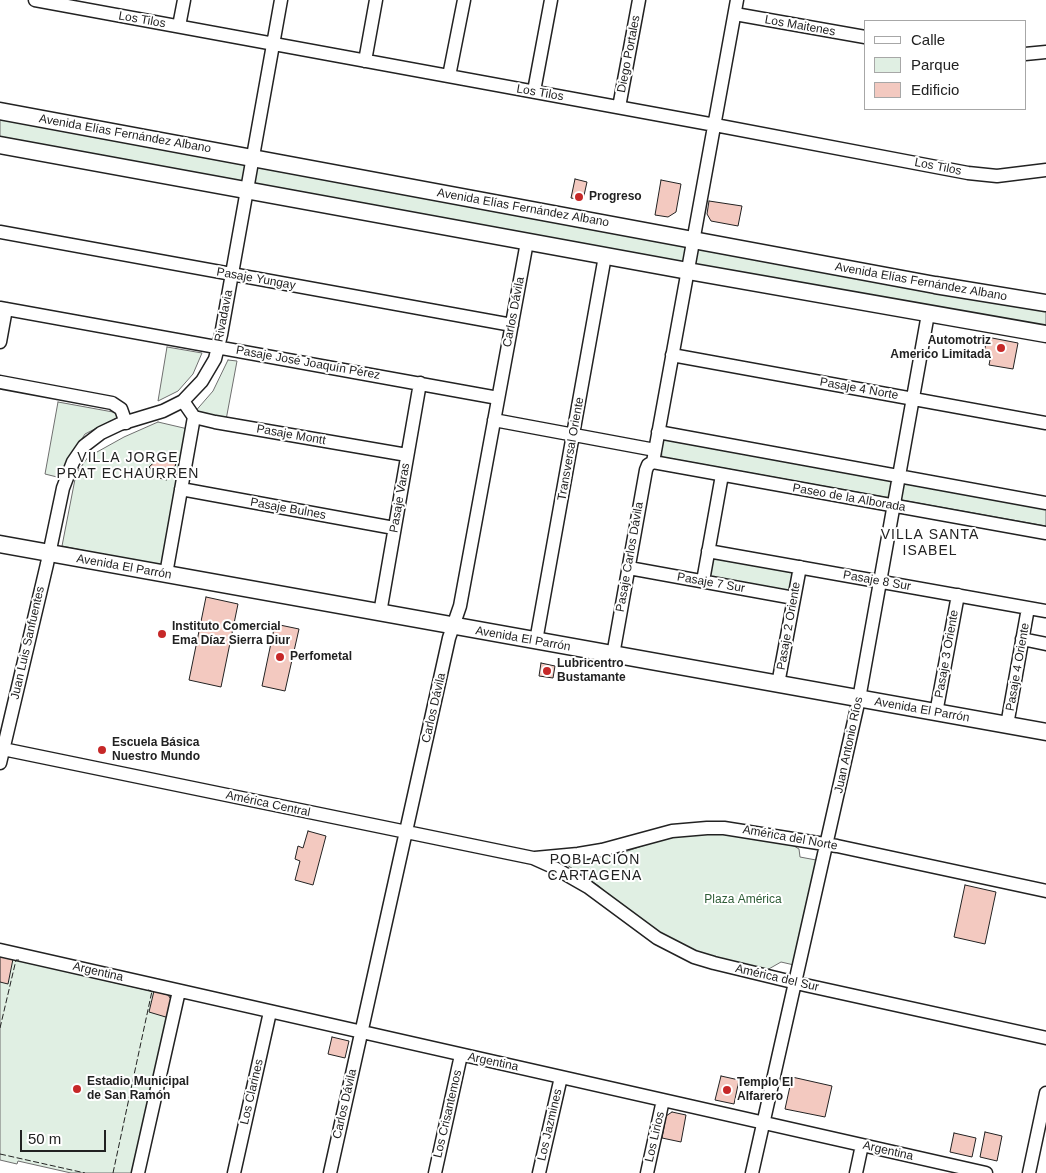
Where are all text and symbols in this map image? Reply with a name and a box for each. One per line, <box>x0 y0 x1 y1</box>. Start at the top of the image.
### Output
street label: Los Tilos <box>117 9 167 31</box>
street label: Los Maitenes <box>764 13 836 39</box>
street label: Diego Portales <box>614 14 644 94</box>
legend <box>864 20 1026 110</box>
text: Calle <box>911 31 945 48</box>
text: Parque <box>911 56 959 73</box>
text: Edificio <box>911 81 959 98</box>
street label: Los Tilos <box>515 82 565 104</box>
street label: Avenida Elías Fernández Albano <box>38 112 212 156</box>
street label: Los Tilos <box>913 155 963 179</box>
street label: Avenida Elías Fernández Albano <box>436 186 610 230</box>
place label: Progreso <box>589 190 642 204</box>
marker: Progreso <box>573 191 585 203</box>
street label: Avenida Elías Fernández Albano <box>834 260 1008 304</box>
street label: Pasaje Yungay <box>215 265 297 293</box>
street label: Carlos Dávila <box>500 276 528 348</box>
street label: Rivadavia <box>212 289 236 343</box>
place label: Automotriz Americo Limitada <box>890 334 991 362</box>
marker: Automotriz Americo Limitada <box>995 342 1007 354</box>
street label: Pasaje José Joaquín Pérez <box>235 343 381 383</box>
street label: Pasaje 4 Norte <box>819 375 899 403</box>
street label: Transversal Oriente <box>555 396 587 502</box>
street label: Pasaje Montt <box>255 422 327 448</box>
district label: VILLA JORGE PRAT ECHAURREN <box>55 450 201 482</box>
street label: Pasaje Varas <box>387 462 413 534</box>
street label: Paseo de la Alborada <box>791 481 907 515</box>
street label: Pasaje Bulnes <box>249 495 327 523</box>
street label: Pasaje Carlos Dávila <box>613 501 647 613</box>
district label: VILLA SANTA ISABEL <box>879 527 981 560</box>
street label: Avenida El Parrón <box>75 552 173 582</box>
street label: Pasaje 8 Sur <box>842 568 912 594</box>
street label: Pasaje 7 Sur <box>676 570 746 596</box>
street label: Pasaje 2 Oriente <box>774 581 804 671</box>
street label: Juan Luis Sanfuentes <box>8 585 48 701</box>
street label: Pasaje 3 Oriente <box>932 609 962 699</box>
place label: Instituto Comercial Ema Díaz Sierra Diur <box>172 620 290 648</box>
street label: Pasaje 4 Oriente <box>1003 622 1033 712</box>
street label: Avenida El Parrón <box>474 624 572 654</box>
marker: Instituto Comercial Ema Díaz Sierra Diur <box>156 628 168 640</box>
place label: Perfometal <box>290 650 352 664</box>
marker: Perfometal <box>274 651 286 663</box>
place label: Lubricentro Bustamante <box>557 657 626 685</box>
marker: Lubricentro Bustamante <box>541 665 553 677</box>
street label: Carlos Dávila <box>419 672 449 744</box>
street label: Avenida El Parrón <box>873 695 971 725</box>
street label: Juan Antonio Ríos <box>832 696 866 794</box>
place label: Escuela Básica Nuestro Mundo <box>112 736 200 764</box>
marker: Escuela Básica Nuestro Mundo <box>96 744 108 756</box>
street label: América Central <box>224 788 312 820</box>
street label: América del Norte <box>741 823 839 853</box>
district label: POBLACIÓN CARTAGENA <box>546 852 644 884</box>
park label: Plaza América <box>704 893 782 907</box>
street label: Argentina <box>71 959 125 985</box>
street label: América del Sur <box>734 961 820 995</box>
street label: Argentina <box>466 1050 520 1074</box>
street label: Los Clarines <box>237 1058 267 1126</box>
street label: Carlos Dávila <box>330 1068 360 1140</box>
street label: Los Crisantemos <box>431 1069 465 1159</box>
place label: Estadio Municipal de San Ramón <box>87 1075 189 1103</box>
place label: Templo El Alfarero <box>737 1076 793 1104</box>
marker: Estadio Municipal de San Ramón <box>71 1083 83 1095</box>
marker: Templo El Alfarero <box>721 1084 733 1096</box>
street label: Los Jazmines <box>535 1088 565 1162</box>
street label: Los Lirios <box>642 1110 668 1164</box>
scale bar <box>22 1120 109 1152</box>
text: 50 m <box>28 1130 61 1147</box>
street label: Argentina <box>861 1138 915 1164</box>

